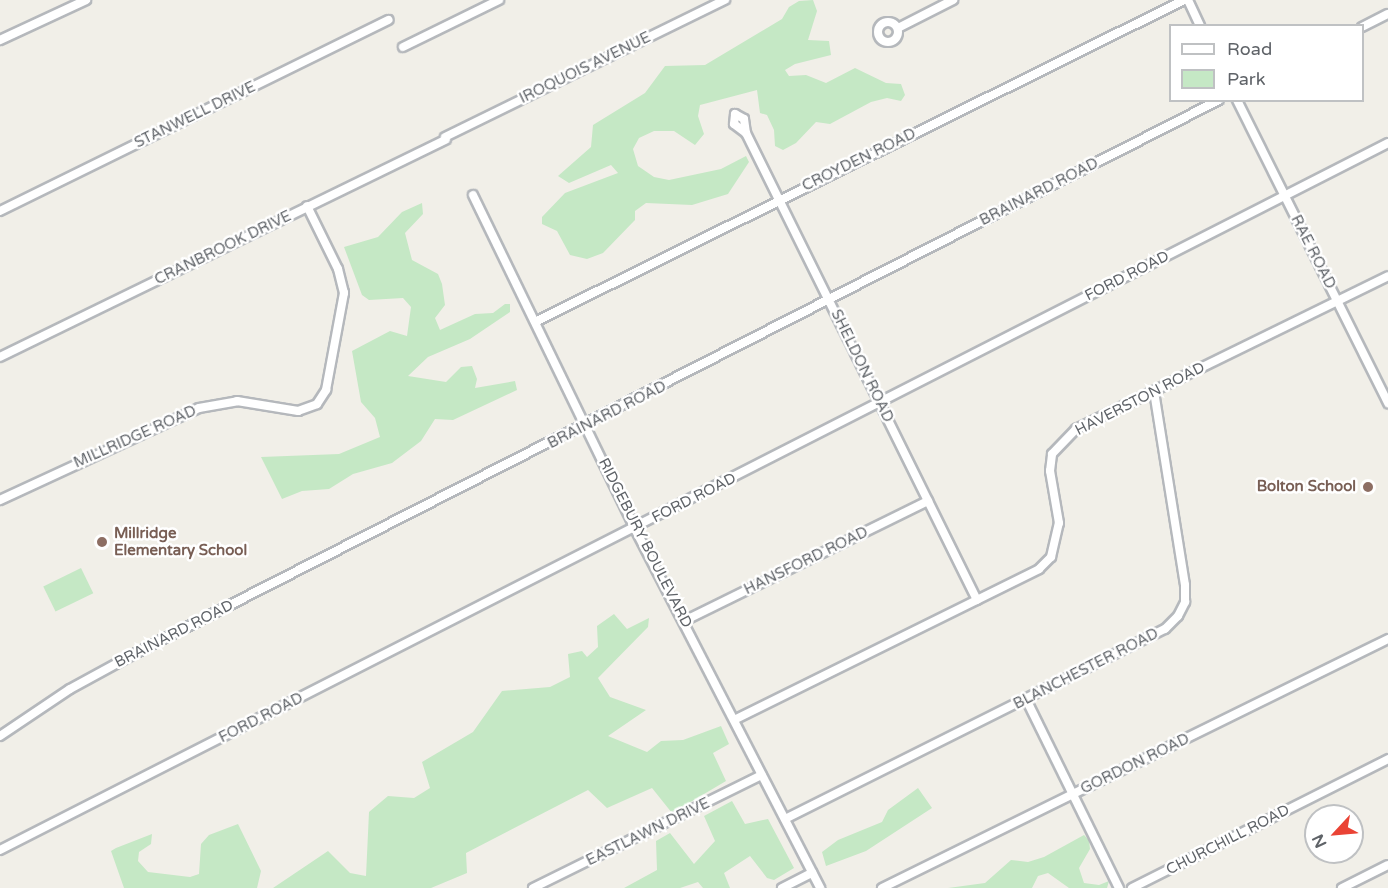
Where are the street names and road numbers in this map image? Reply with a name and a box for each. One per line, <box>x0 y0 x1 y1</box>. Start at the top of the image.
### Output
street label: IROQUOIS AVENUE <box>516 28 654 108</box>
street label: STANWELL DRIVE <box>132 78 258 152</box>
street label: CROYDEN ROAD <box>799 125 919 195</box>
street label: BRAINARD ROAD <box>977 154 1101 230</box>
street label: CRANBROOK DRIVE <box>152 207 294 289</box>
street label: RAE ROAD <box>1287 212 1339 292</box>
street label: FORD ROAD <box>1082 247 1172 305</box>
street label: SHELDON ROAD <box>827 307 897 425</box>
street label: HAVERSTON ROAD <box>1072 358 1208 440</box>
street label: BRAINARD ROAD <box>545 377 669 453</box>
street label: MILLRIDGE ROAD <box>71 402 199 472</box>
street label: RIDGEBURY BOULEVARD <box>594 455 696 631</box>
street label: FORD ROAD <box>649 469 739 527</box>
street label: HANSFORD ROAD <box>741 523 871 599</box>
street label: BRAINARD ROAD <box>112 596 236 672</box>
street label: BLANCHESTER ROAD <box>1010 625 1162 713</box>
street label: FORD ROAD <box>216 689 306 747</box>
street label: GORDON ROAD <box>1078 730 1192 798</box>
street label: EASTLAWN DRIVE <box>583 794 713 870</box>
street label: CHURCHILL ROAD <box>1163 801 1293 879</box>

